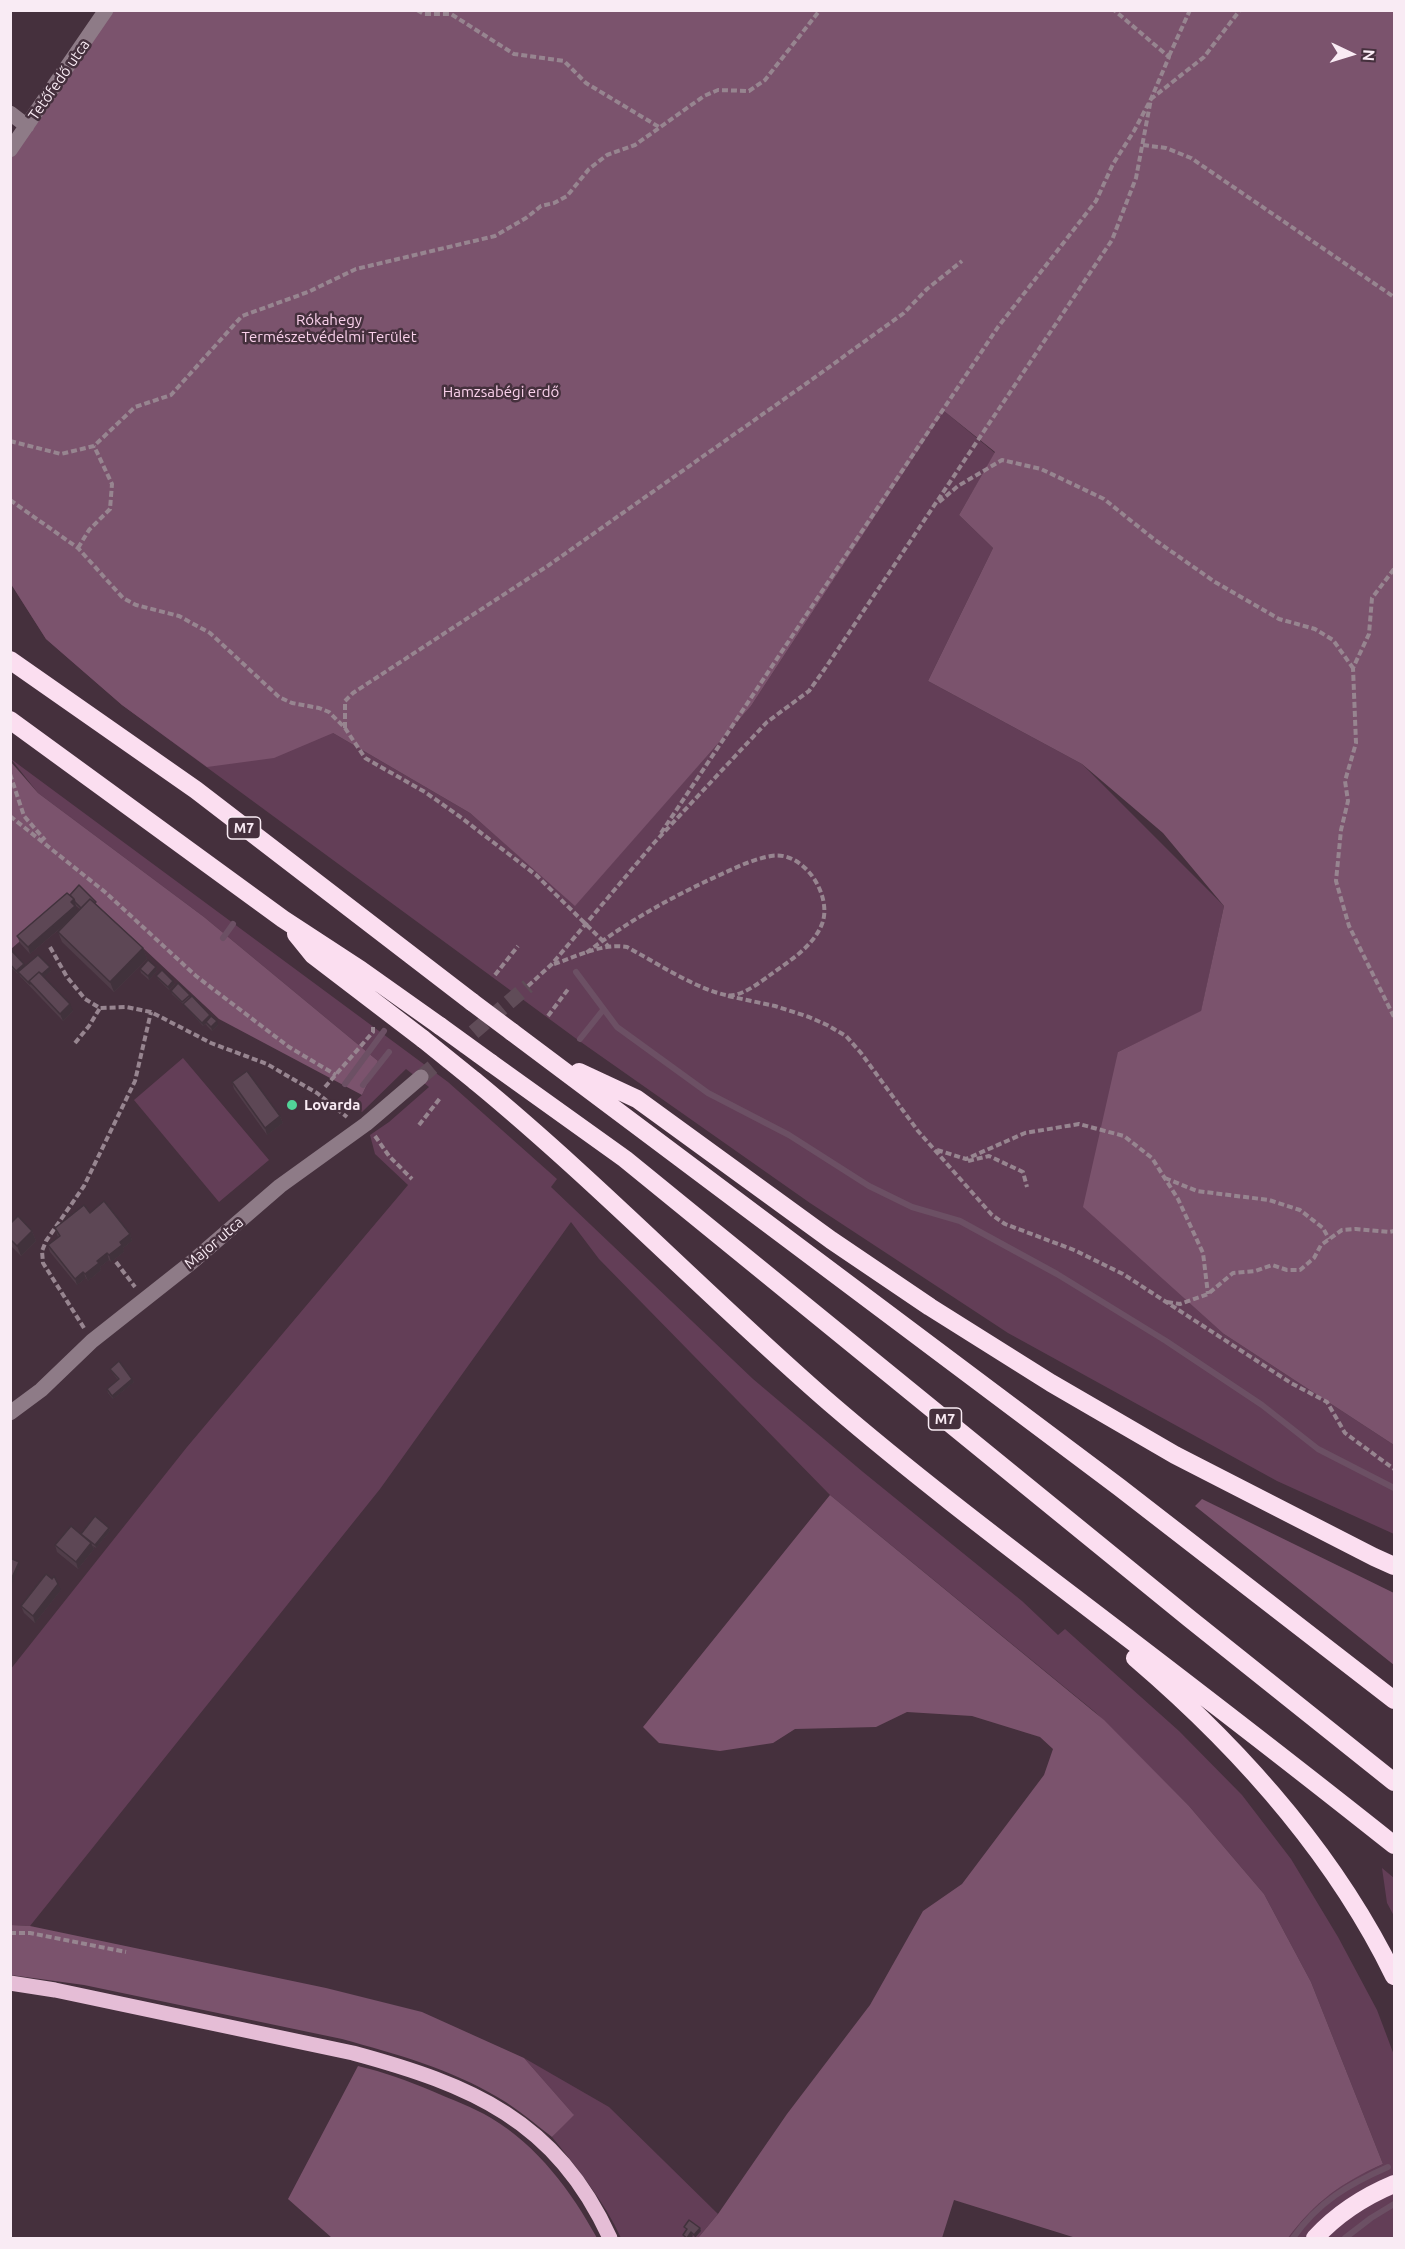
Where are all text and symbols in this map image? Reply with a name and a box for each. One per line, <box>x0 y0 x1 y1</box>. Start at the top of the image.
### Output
north arrow <box>1321 24 1381 84</box>
street label: Tetőfedő utca <box>25 36 93 124</box>
text: N <box>1360 49 1378 62</box>
park label: Rókahegy Természetvédelmi Terület <box>241 311 417 346</box>
park label: Hamzsabégi erdő <box>443 383 559 401</box>
road number: M7 <box>228 817 260 839</box>
place label: Lovarda <box>304 1096 360 1114</box>
marker: Lovarda <box>285 1098 299 1112</box>
street label: Major utca <box>181 1213 247 1273</box>
road number: M7 <box>928 1408 962 1430</box>

